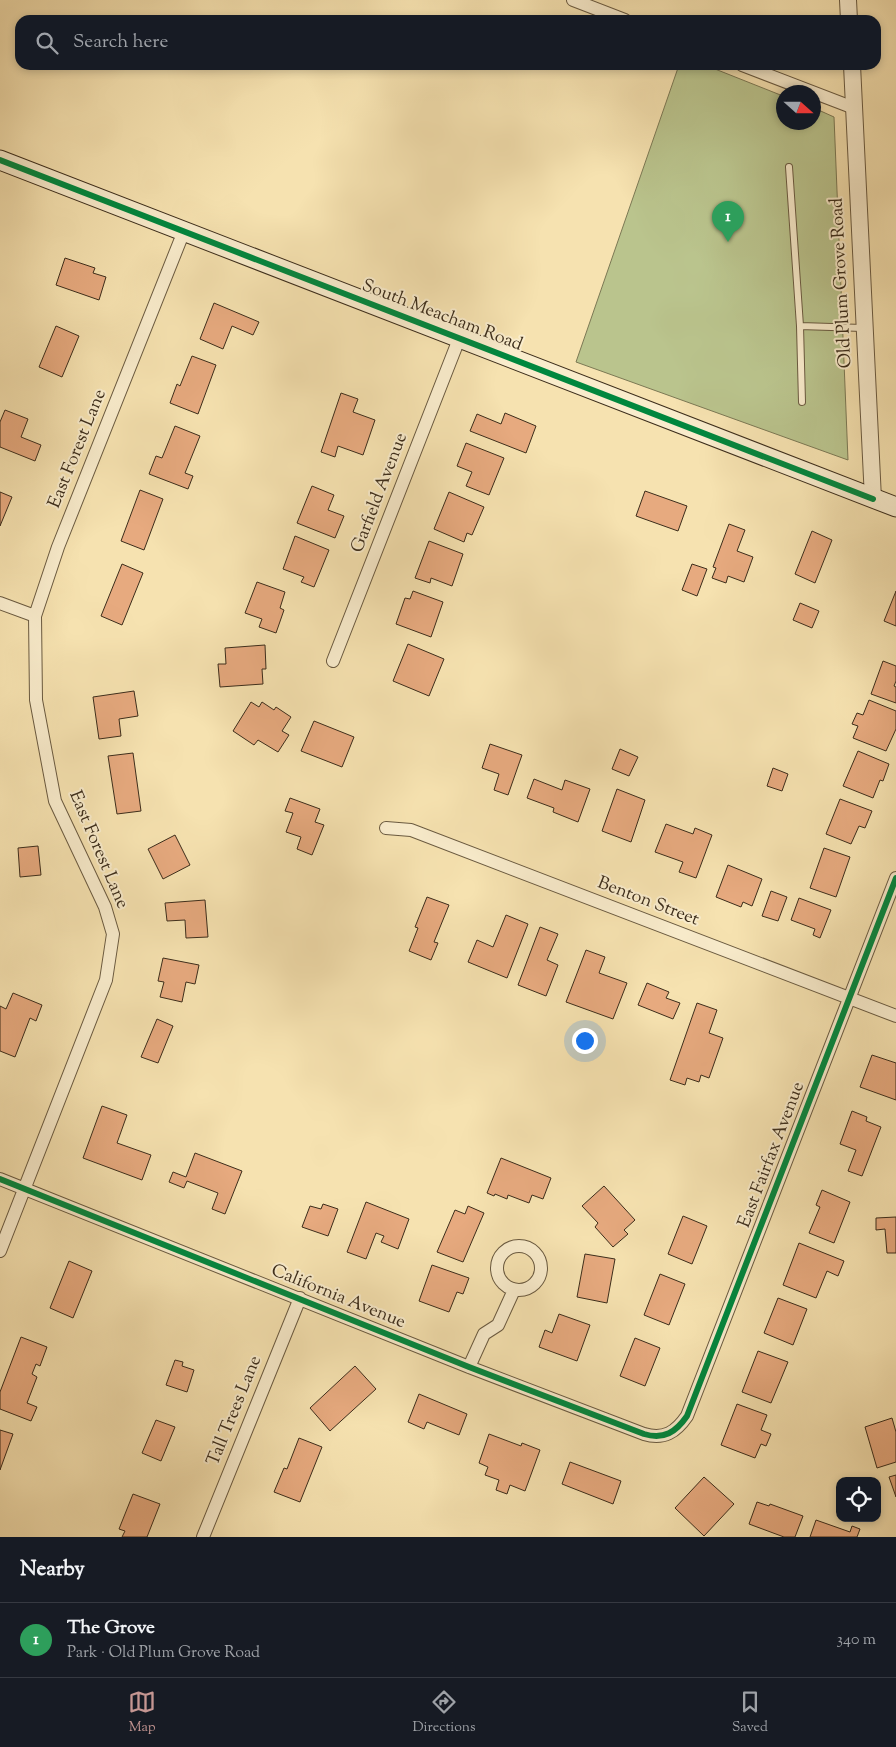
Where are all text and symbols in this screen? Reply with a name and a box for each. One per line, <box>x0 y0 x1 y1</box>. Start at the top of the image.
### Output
search box <box>15 15 881 70</box>
icon: search <box>33 29 61 57</box>
text: Search here <box>73 29 168 56</box>
north arrow <box>776 85 821 130</box>
street label: Old Plum Grove Road <box>825 197 859 369</box>
pin: 1 <box>712 201 744 242</box>
street label: South Meacham Road <box>358 273 526 359</box>
street label: East Forest Lane <box>42 386 114 512</box>
street label: Garfield Avenue <box>345 429 415 557</box>
street label: East Forest Lane <box>61 787 135 913</box>
street label: Benton Street <box>593 871 703 933</box>
your location <box>572 1028 598 1054</box>
street label: East Fairfax Avenue <box>732 1078 812 1232</box>
street label: California Avenue <box>267 1258 409 1336</box>
street label: Tall Trees Lane <box>201 1352 269 1470</box>
map controls <box>836 1477 881 1522</box>
button: locate <box>836 1477 881 1522</box>
text: Nearby <box>20 1555 85 1585</box>
text: The Grove <box>67 1615 155 1642</box>
text: 1 <box>33 1629 39 1652</box>
text: 340 m <box>837 1629 876 1652</box>
text: Park · Old Plum Grove Road <box>67 1642 260 1665</box>
tab: Map <box>128 1688 156 1738</box>
tab: Directions <box>412 1688 476 1738</box>
tab: Saved <box>732 1688 768 1738</box>

